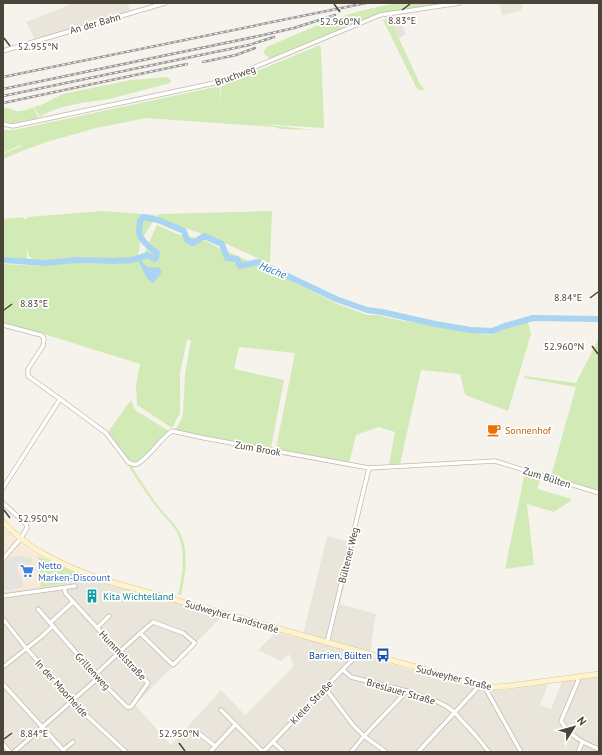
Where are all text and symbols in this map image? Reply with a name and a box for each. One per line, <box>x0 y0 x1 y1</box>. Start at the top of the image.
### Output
street label: An der Bahn <box>68 10 122 37</box>
text: 8.83°E <box>388 14 416 27</box>
text: 52.960°N <box>320 15 360 28</box>
text: 52.955°N <box>18 40 58 53</box>
street label: Bruchweg <box>213 62 257 89</box>
water label: Hache <box>257 258 289 282</box>
text: 8.84°E <box>554 291 582 304</box>
text: 8.83°E <box>20 297 48 310</box>
text: 52.960°N <box>544 340 584 353</box>
cafe icon: Sonnenhof <box>486 422 502 438</box>
place label: Sonnenhof <box>505 424 552 437</box>
street label: Zum Brook <box>234 438 282 459</box>
street label: Zum Bülten <box>521 464 572 491</box>
text: 52.950°N <box>18 512 58 525</box>
street label: Bültener Weg <box>335 526 362 584</box>
place label: Netto Marken-Discount <box>38 559 111 584</box>
supermarket icon: Netto Marken-Discount <box>19 563 35 579</box>
building icon: Kita Wichtelland <box>84 588 100 604</box>
place label: Kita Wichtelland <box>103 590 174 603</box>
street label: Sudweyher Landstraße <box>183 597 280 636</box>
street label: Hummelstraße <box>96 628 149 683</box>
bus stop icon: Barrien, Bülten <box>375 647 391 663</box>
place label: Barrien, Bülten <box>309 649 372 662</box>
street label: Grillenweg <box>72 650 113 693</box>
street label: In der Moorheide <box>32 657 91 720</box>
street label: Sudweyher Straße <box>415 662 493 693</box>
street label: Breslauer Straße <box>365 675 437 708</box>
street label: Kieler Straße <box>287 678 335 727</box>
north arrow <box>554 707 594 747</box>
text: N <box>574 714 590 728</box>
text: 8.84°E <box>20 727 48 740</box>
text: 52.950°N <box>159 727 199 740</box>

